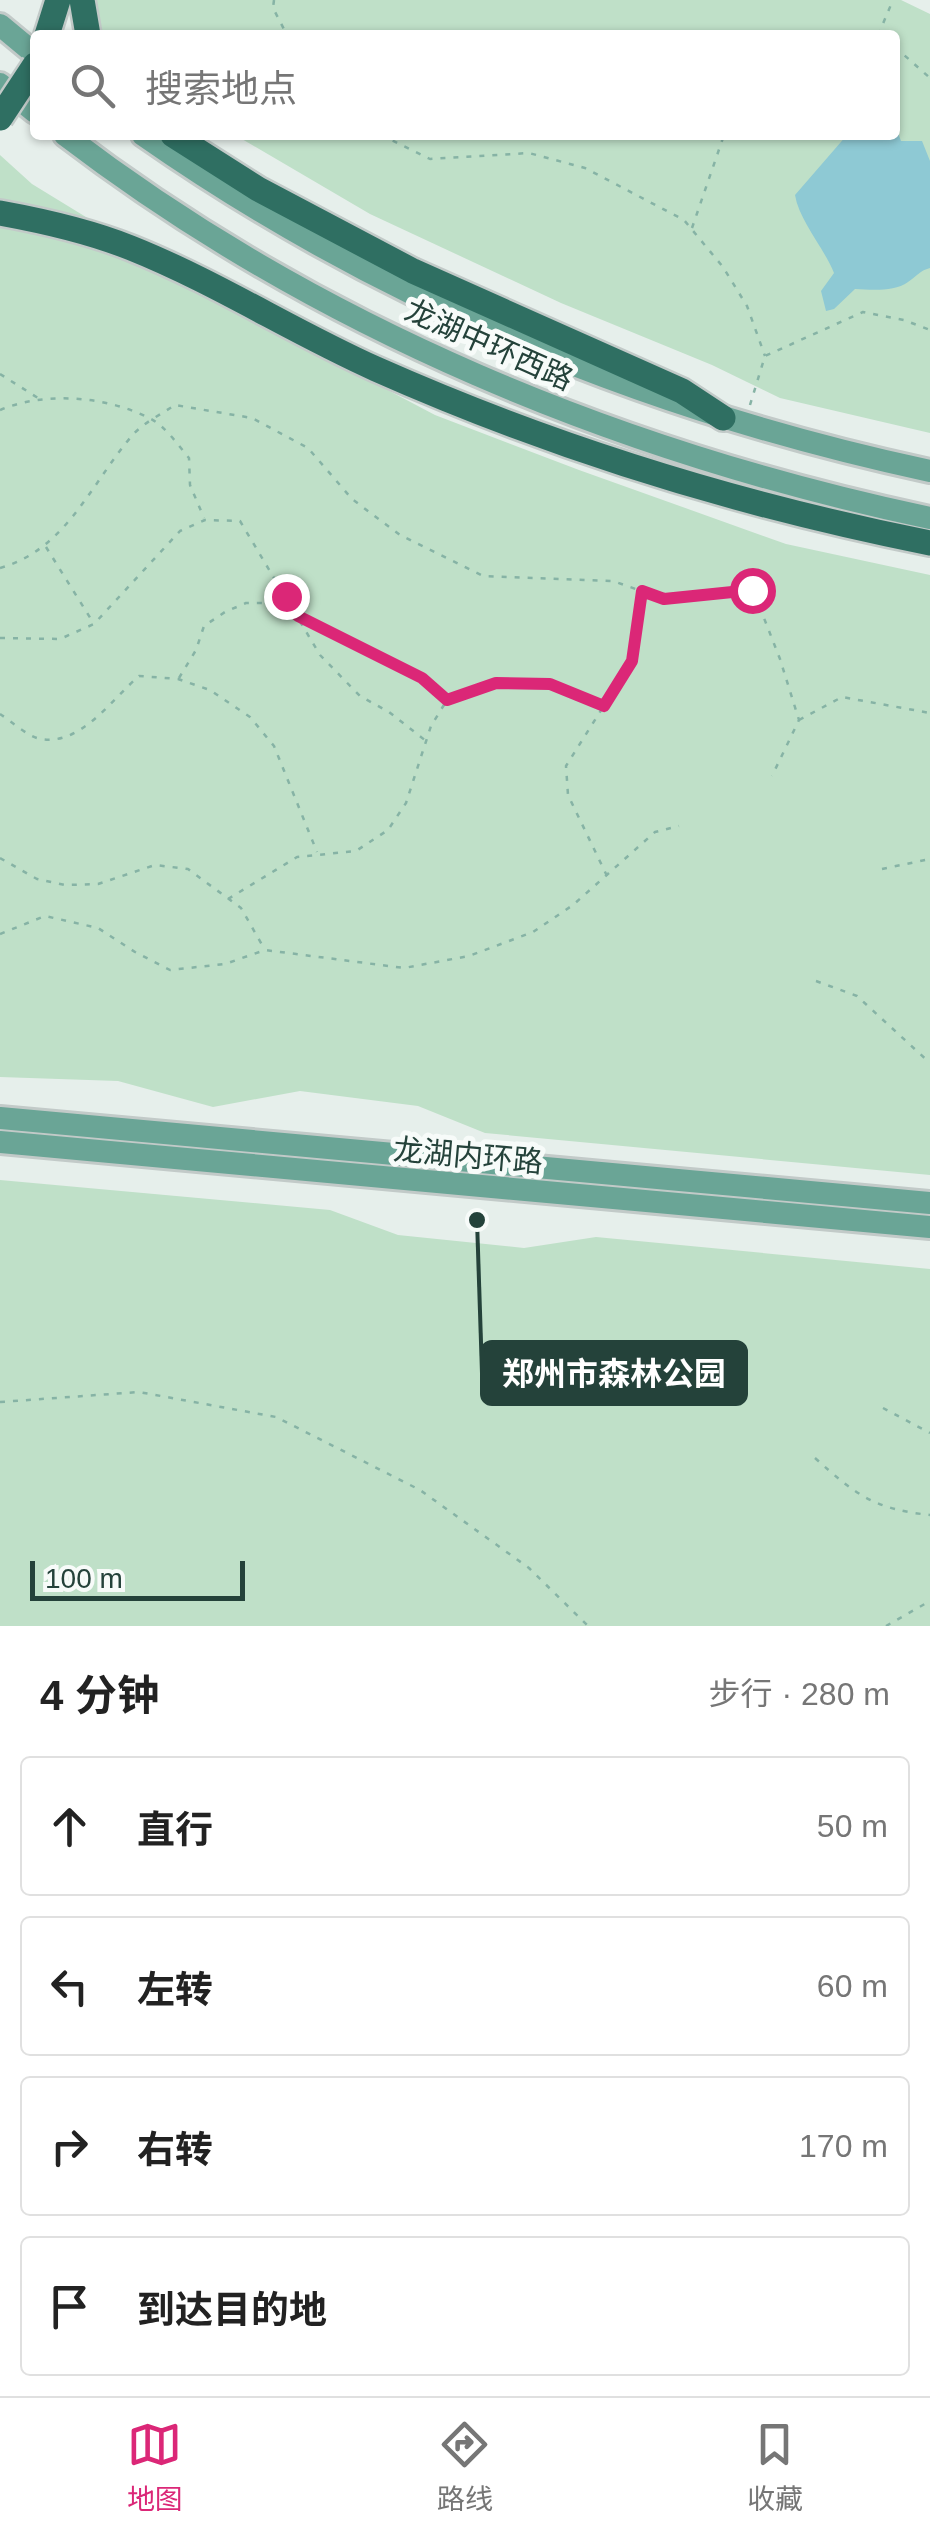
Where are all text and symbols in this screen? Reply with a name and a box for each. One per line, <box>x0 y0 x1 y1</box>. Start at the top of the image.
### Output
search box <box>30 30 900 140</box>
icon: search <box>65 58 120 113</box>
text: 搜索地点 <box>145 68 297 110</box>
street label: 龙湖中环西路 <box>400 293 578 396</box>
route start <box>730 568 776 614</box>
route end <box>264 574 310 620</box>
street label: 龙湖内环路 <box>392 1133 544 1178</box>
callout: 郑州市森林公园 <box>482 1342 746 1404</box>
text: 郑州市森林公园 <box>502 1356 726 1392</box>
scale bar <box>30 1556 245 1600</box>
text: 100 m <box>45 1563 123 1594</box>
text: 4 分钟 <box>40 1672 159 1719</box>
text: 步行 · 280 m <box>709 1676 890 1712</box>
icon: ahead <box>42 1799 97 1854</box>
text: 50 m <box>817 1808 888 1844</box>
text: 直行 <box>137 1809 213 1851</box>
icon: left <box>42 1959 97 2014</box>
text: 60 m <box>817 1968 888 2004</box>
text: 左转 <box>137 1969 213 2011</box>
icon: right <box>42 2119 97 2174</box>
text: 170 m <box>799 2128 888 2164</box>
text: 右转 <box>137 2129 213 2171</box>
icon: arrive <box>42 2279 97 2334</box>
text: 到达目的地 <box>137 2289 327 2331</box>
tab: 地图 <box>127 2417 183 2517</box>
tab: 路线 <box>437 2417 493 2517</box>
tab: 收藏 <box>747 2417 803 2517</box>

